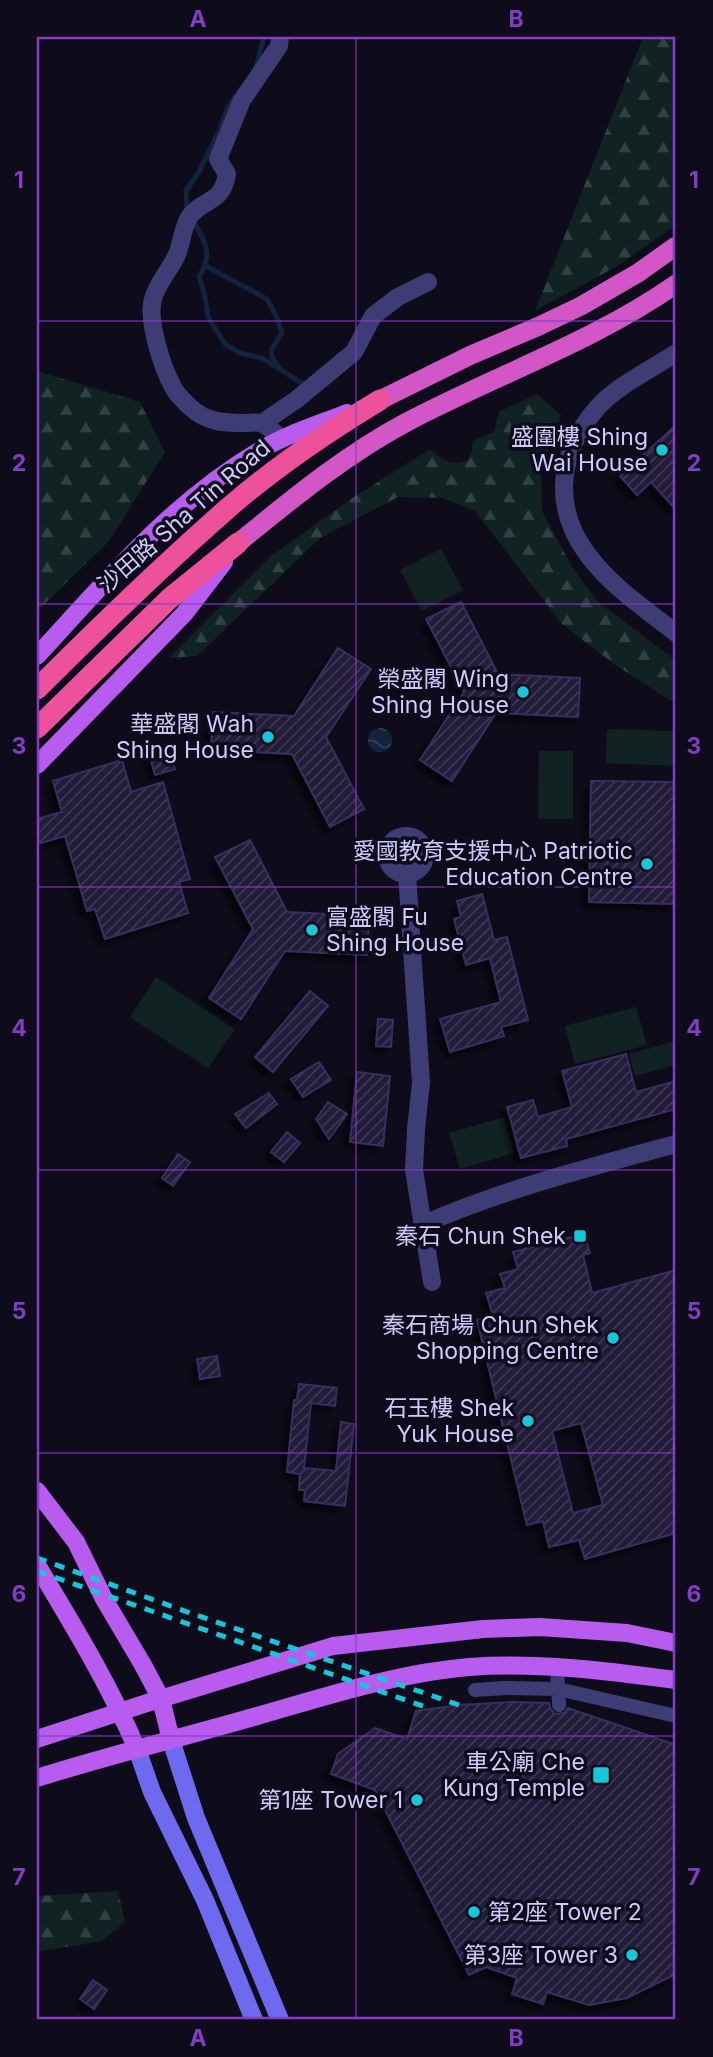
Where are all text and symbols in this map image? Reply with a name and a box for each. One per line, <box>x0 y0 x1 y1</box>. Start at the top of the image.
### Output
text: A <box>189 5 207 33</box>
text: B <box>508 5 524 33</box>
text: 1 <box>14 166 24 194</box>
text: 1 <box>689 166 699 194</box>
place label: 盛圍樓 Shing Wai House <box>511 423 648 477</box>
street label: 沙田路 Sha Tin Road <box>92 434 276 598</box>
marker: 盛圍樓 Shing Wai House <box>654 442 670 458</box>
text: 2 <box>12 449 26 477</box>
text: 2 <box>687 449 701 477</box>
place label: 榮盛閣 Wing Shing House <box>371 665 509 719</box>
marker: 榮盛閣 Wing Shing House <box>515 684 531 700</box>
place label: 華盛閣 Wah Shing House <box>116 710 254 764</box>
marker: 華盛閣 Wah Shing House <box>260 729 276 745</box>
text: 3 <box>12 732 26 760</box>
text: 3 <box>687 732 701 760</box>
place label: 愛國教育支援中心 Patriotic Education Centre <box>353 837 633 891</box>
marker: 愛國教育支援中心 Patriotic Education Centre <box>639 856 655 872</box>
place label: 富盛閣 Fu Shing House <box>326 903 464 957</box>
marker: 富盛閣 Fu Shing House <box>304 922 320 938</box>
text: 4 <box>11 1014 27 1042</box>
text: 4 <box>686 1014 702 1042</box>
place label: 秦石 Chun Shek <box>395 1222 566 1250</box>
marker: 秦石 Chun Shek <box>572 1228 588 1244</box>
text: 5 <box>12 1297 26 1325</box>
text: 5 <box>687 1297 701 1325</box>
place label: 秦石商場 Chun Shek Shopping Centre <box>382 1311 599 1365</box>
marker: 秦石商場 Chun Shek Shopping Centre <box>605 1330 621 1346</box>
place label: 石玉樓 Shek Yuk House <box>384 1394 514 1448</box>
marker: 石玉樓 Shek Yuk House <box>520 1413 536 1429</box>
text: 6 <box>12 1580 26 1608</box>
text: 6 <box>687 1580 701 1608</box>
place label: 車公廟 Che Kung Temple <box>443 1748 585 1802</box>
marker: 車公廟 Che Kung Temple <box>591 1765 611 1785</box>
place label: 第1座 Tower 1 <box>258 1786 403 1814</box>
marker: 第1座 Tower 1 <box>409 1792 425 1808</box>
text: 7 <box>12 1863 26 1891</box>
text: 7 <box>687 1863 701 1891</box>
place label: 第2座 Tower 2 <box>488 1898 642 1926</box>
marker: 第2座 Tower 2 <box>466 1904 482 1920</box>
place label: 第3座 Tower 3 <box>464 1941 618 1969</box>
marker: 第3座 Tower 3 <box>624 1947 640 1963</box>
text: A <box>189 2024 207 2052</box>
text: B <box>508 2024 524 2052</box>

